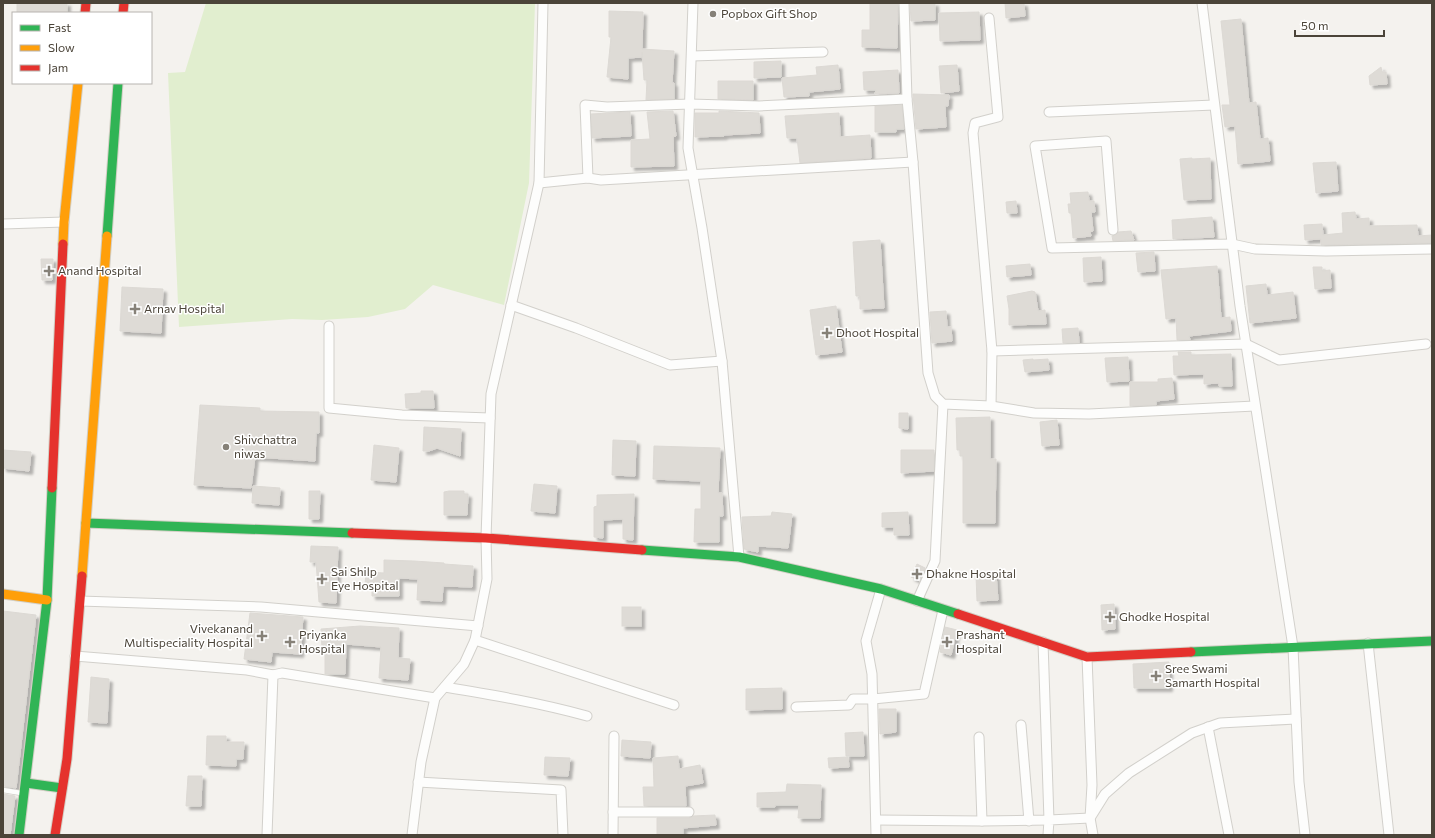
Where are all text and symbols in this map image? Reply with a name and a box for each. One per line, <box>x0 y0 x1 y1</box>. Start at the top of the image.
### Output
place label: Popbox Gift Shop <box>721 6 817 20</box>
marker: Popbox Gift Shop <box>708 9 718 19</box>
legend <box>12 12 152 84</box>
scale bar <box>1295 12 1384 38</box>
text: 50 m <box>1301 18 1329 32</box>
text: Fast <box>48 20 71 34</box>
text: Slow <box>48 40 75 54</box>
text: Jam <box>48 60 68 75</box>
place label: Anand Hospital <box>58 263 141 277</box>
marker: Anand Hospital <box>43 265 55 277</box>
place label: Arnav Hospital <box>144 301 224 315</box>
marker: Arnav Hospital <box>129 303 141 315</box>
place label: Dhoot Hospital <box>836 325 919 339</box>
marker: Dhoot Hospital <box>821 327 833 339</box>
place label: Shivchattra niwas <box>234 432 297 460</box>
marker: Shivchattra niwas <box>221 442 231 452</box>
place label: Sai Shilp Eye Hospital <box>331 564 399 592</box>
place label: Dhakne Hospital <box>926 566 1016 580</box>
marker: Dhakne Hospital <box>911 568 923 580</box>
marker: Sai Shilp Eye Hospital <box>316 573 328 585</box>
place label: Ghodke Hospital <box>1119 609 1210 623</box>
marker: Ghodke Hospital <box>1104 611 1116 623</box>
place label: Vivekanand Multispeciality Hospital <box>124 621 253 649</box>
place label: Priyanka Hospital <box>299 627 346 655</box>
place label: Prashant Hospital <box>956 627 1005 655</box>
marker: Vivekanand Multispeciality Hospital <box>256 630 268 642</box>
marker: Priyanka Hospital <box>284 636 296 648</box>
marker: Prashant Hospital <box>941 636 953 648</box>
place label: Sree Swami Samarth Hospital <box>1165 661 1260 689</box>
marker: Sree Swami Samarth Hospital <box>1150 670 1162 682</box>

